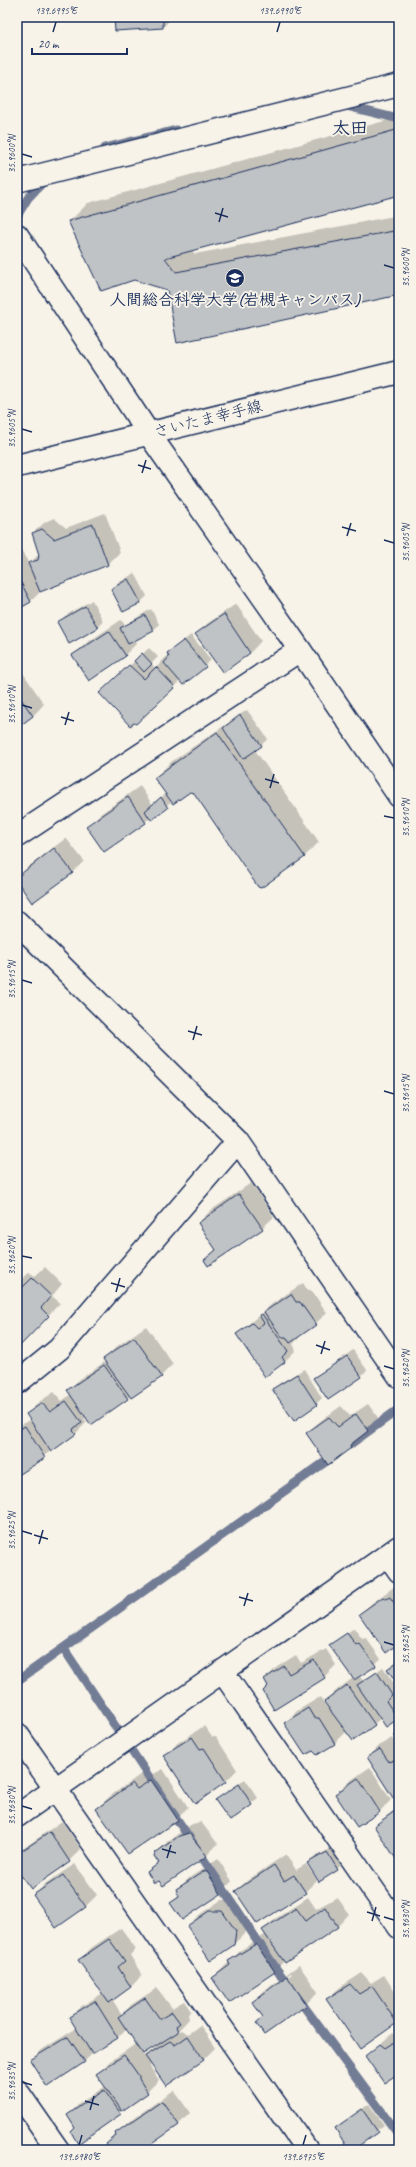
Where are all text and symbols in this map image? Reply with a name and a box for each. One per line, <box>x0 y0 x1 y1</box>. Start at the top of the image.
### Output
text: 139.6995°E <box>35 4 79 17</box>
text: 139.6990°E <box>259 4 303 17</box>
scale bar <box>32 30 127 56</box>
text: 20 m <box>38 36 60 52</box>
district label: 太田 <box>332 117 368 139</box>
text: 35.9600°N <box>5 133 18 173</box>
text: 35.9600°N <box>399 247 412 287</box>
school or university icon: 人間総合科学大学(岩槻キャンパス) <box>224 267 246 289</box>
place label: 人間総合科学大学(岩槻キャンパス) <box>110 290 362 310</box>
street label: さいたま幸手線 <box>152 396 264 442</box>
text: 35.9605°N <box>5 408 18 448</box>
text: 35.9605°N <box>399 522 412 562</box>
text: 35.9610°N <box>5 684 18 724</box>
text: 35.9610°N <box>399 797 412 837</box>
text: 35.9615°N <box>5 959 18 999</box>
text: 35.9615°N <box>399 1073 412 1113</box>
text: 35.9620°N <box>5 1235 18 1275</box>
text: 35.9620°N <box>399 1348 412 1388</box>
text: 35.9625°N <box>5 1510 18 1550</box>
text: 35.9625°N <box>399 1624 412 1664</box>
text: 35.9630°N <box>5 1785 18 1825</box>
text: 35.9630°N <box>399 1899 412 1939</box>
text: 35.9635°N <box>5 2061 18 2101</box>
text: 139.6980°E <box>58 2150 102 2163</box>
text: 139.6975°E <box>282 2150 326 2163</box>

